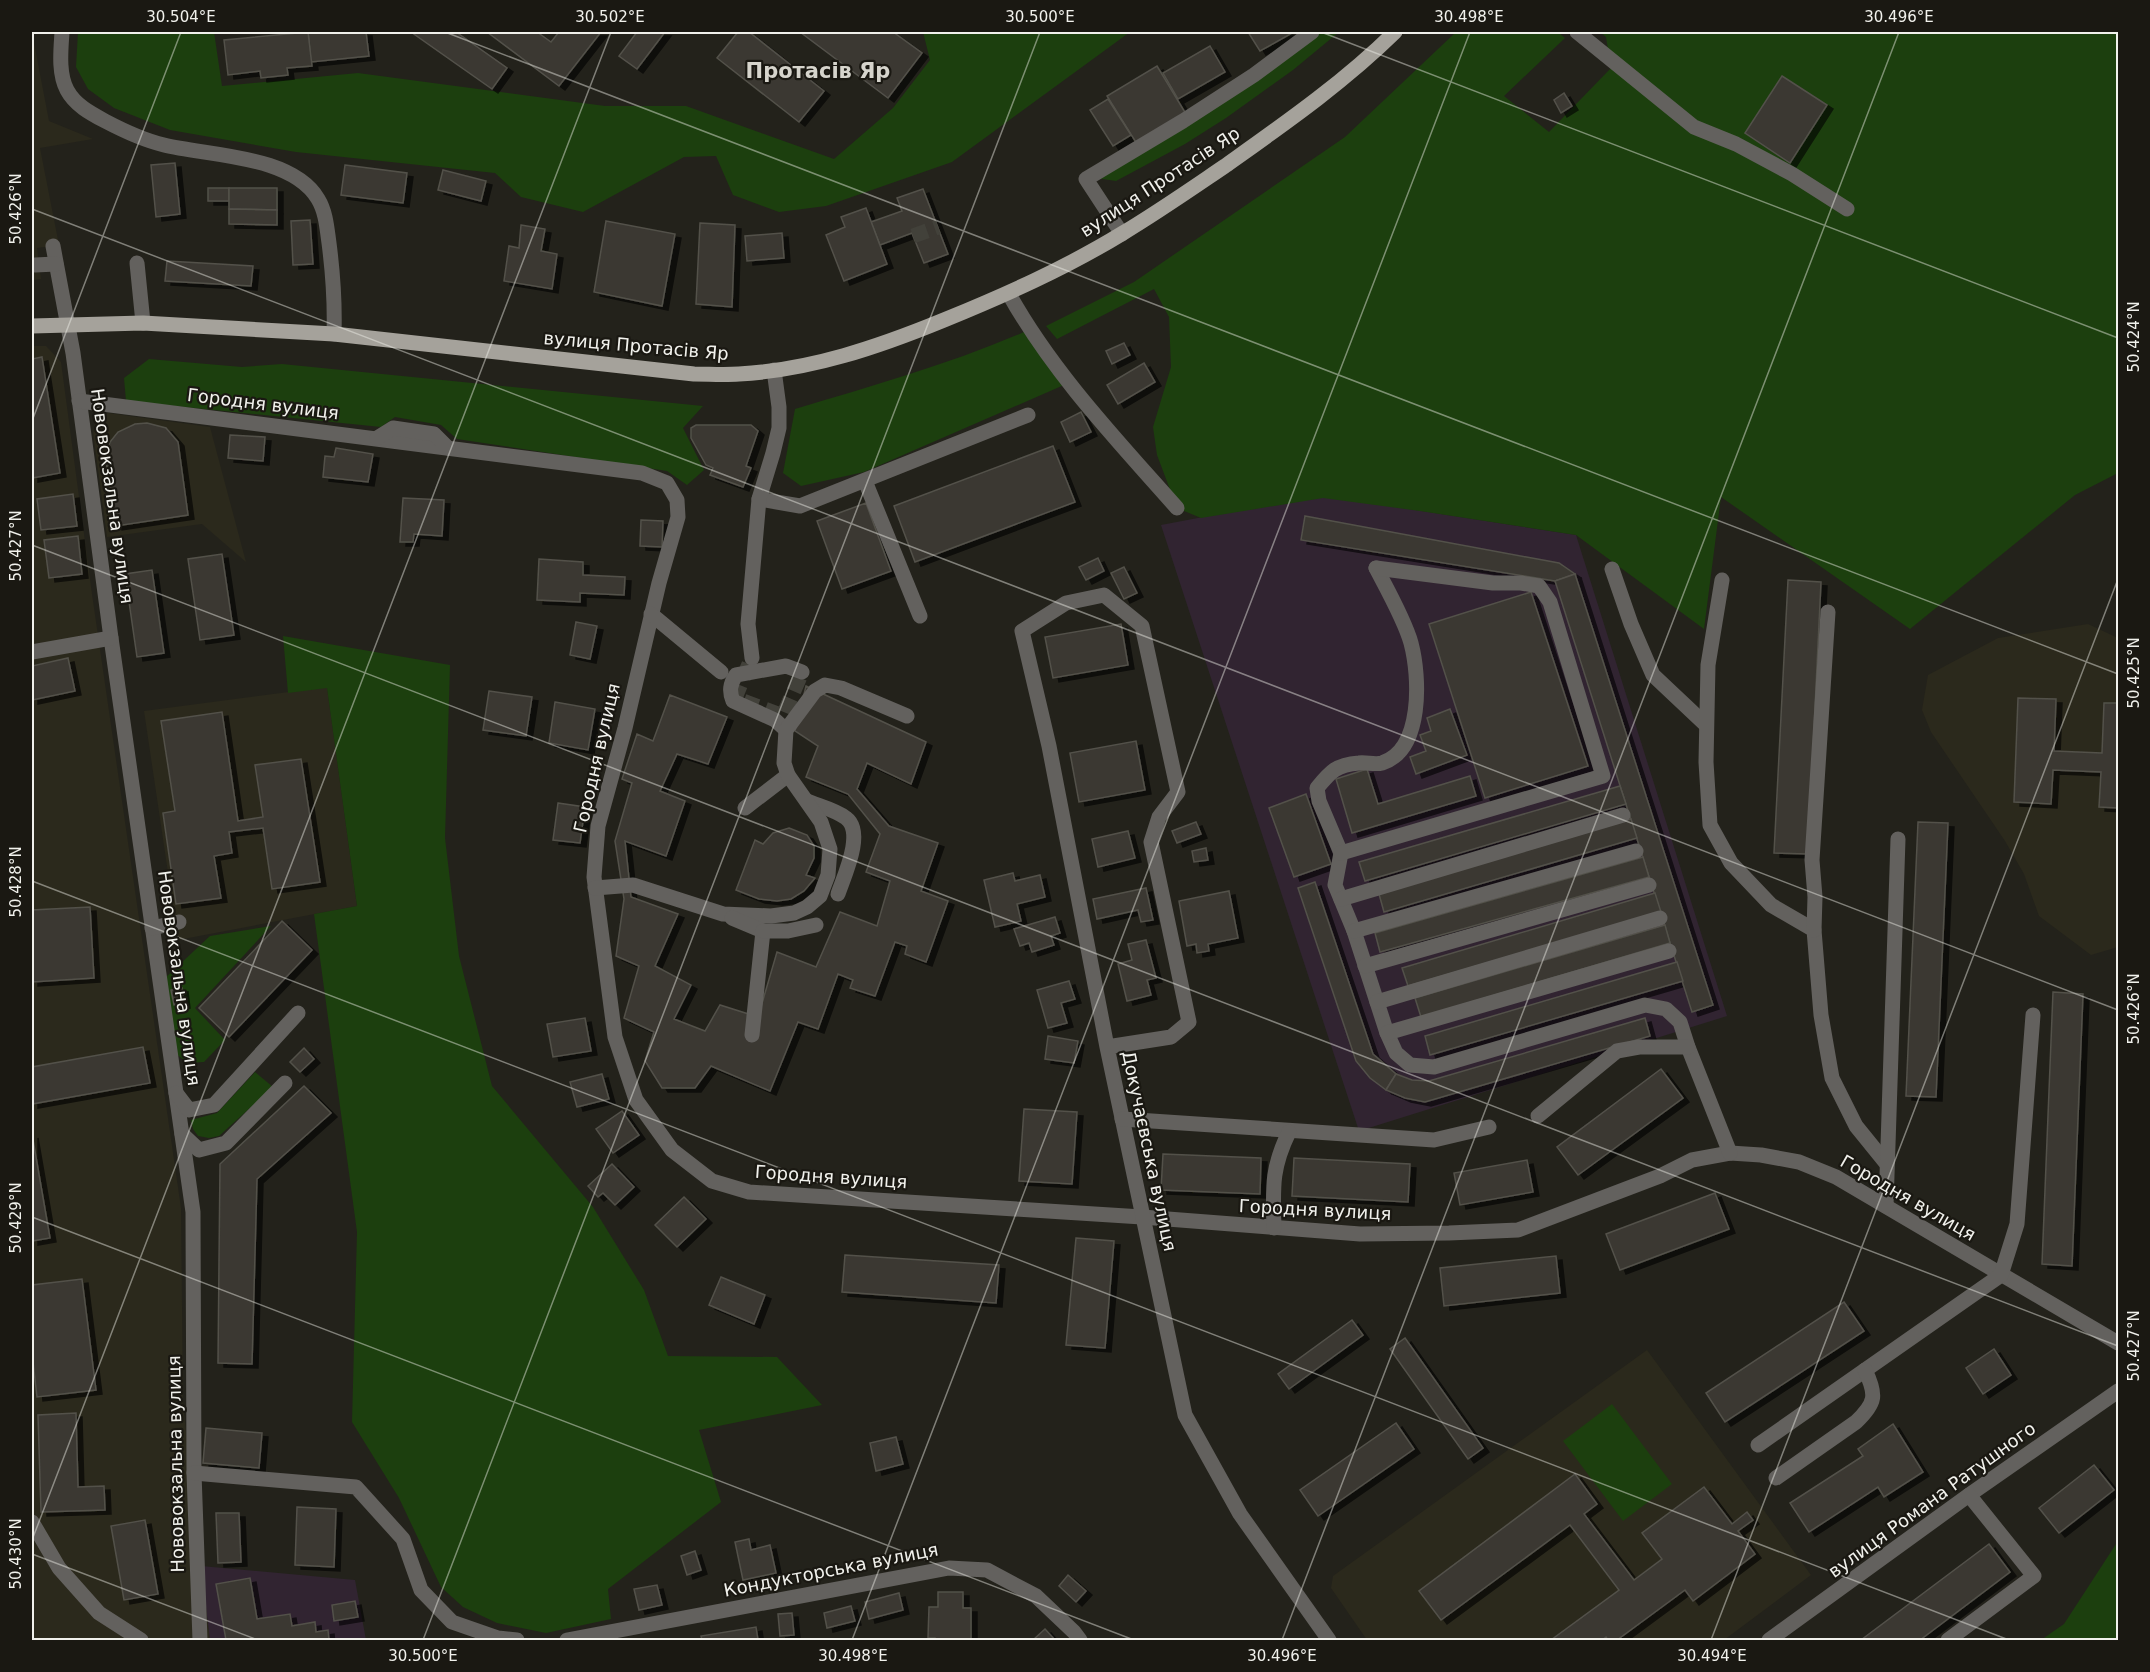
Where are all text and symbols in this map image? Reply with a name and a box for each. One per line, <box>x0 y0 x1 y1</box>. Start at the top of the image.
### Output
text: 30.504°E <box>146 8 216 26</box>
text: 30.502°E <box>575 8 645 26</box>
text: 30.500°E <box>1005 8 1075 26</box>
text: 30.498°E <box>1434 8 1504 26</box>
text: 30.496°E <box>1864 8 1934 26</box>
district label: Протасів Яр <box>746 59 890 83</box>
street label: вулиця Протасів Яр <box>1076 122 1243 241</box>
text: 50.426°N <box>7 173 25 245</box>
text: 50.424°N <box>2125 301 2143 373</box>
street label: вулиця Протасів Яр <box>543 327 730 364</box>
street label: Городня вулиця <box>186 384 340 423</box>
street label: Нововокзальна вулиця <box>87 387 138 605</box>
text: 50.427°N <box>7 510 25 582</box>
text: 50.425°N <box>2125 637 2143 709</box>
street label: Городня вулиця <box>569 681 624 835</box>
text: 50.428°N <box>7 846 25 918</box>
street label: Нововокзальна вулиця <box>154 869 205 1087</box>
text: 50.426°N <box>2125 973 2143 1045</box>
street label: Докучаєвська вулиця <box>1118 1049 1181 1253</box>
street label: Городня вулиця <box>1837 1150 1980 1245</box>
street label: Городня вулиця <box>754 1161 908 1192</box>
text: 50.429°N <box>7 1182 25 1254</box>
street label: Городня вулиця <box>1238 1195 1392 1224</box>
text: 50.427°N <box>2125 1310 2143 1382</box>
street label: Нововокзальна вулиця <box>163 1355 188 1573</box>
street label: вулиця Романа Ратушного <box>1824 1417 2039 1582</box>
text: 50.430°N <box>7 1518 25 1590</box>
street label: Кондукторська вулиця <box>722 1538 940 1601</box>
text: 30.500°E <box>388 1647 458 1665</box>
text: 30.498°E <box>818 1647 888 1665</box>
text: 30.496°E <box>1247 1647 1317 1665</box>
text: 30.494°E <box>1677 1647 1747 1665</box>

